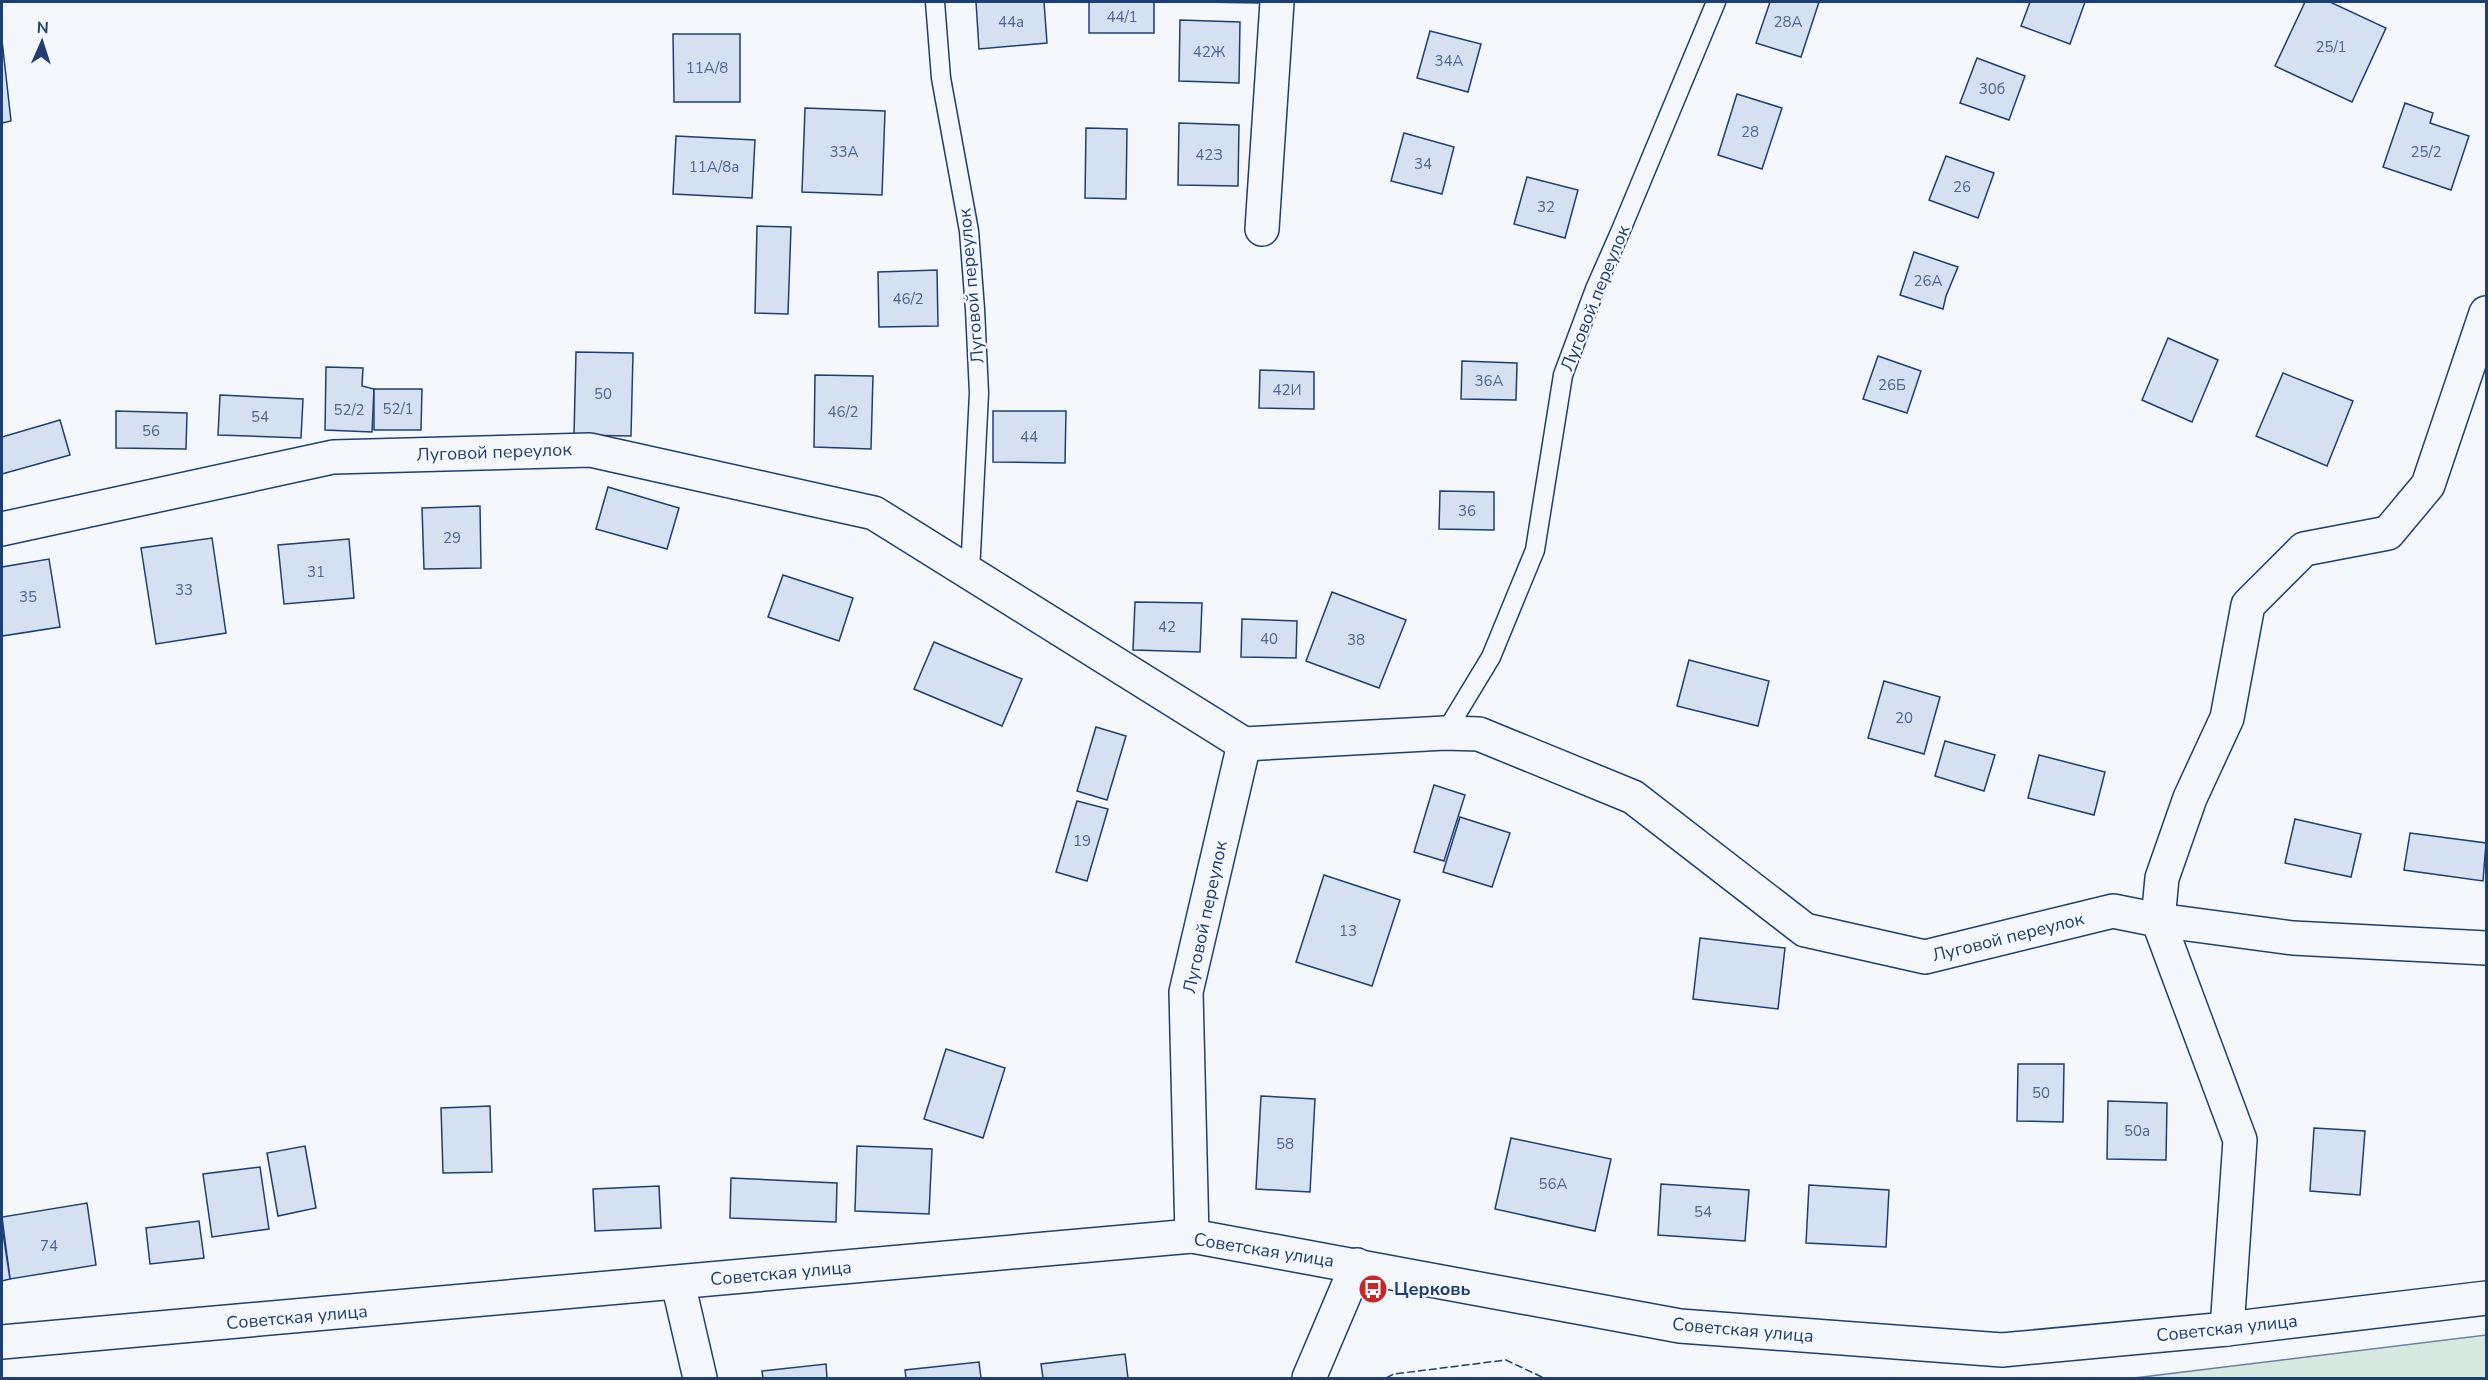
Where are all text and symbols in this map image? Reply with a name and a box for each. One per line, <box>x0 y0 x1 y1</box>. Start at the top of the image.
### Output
house number: 44/1 <box>1106 7 1138 27</box>
north arrow <box>12 12 72 72</box>
house number: 44а <box>998 12 1024 32</box>
house number: 28А <box>1774 12 1803 32</box>
text: N <box>36 17 49 39</box>
house number: 25/1 <box>2315 37 2347 57</box>
house number: 42Ж <box>1193 42 1226 62</box>
house number: 34А <box>1435 51 1464 71</box>
house number: 11А/8 <box>686 58 728 78</box>
house number: 30б <box>1979 79 2005 99</box>
house number: 28 <box>1741 122 1759 142</box>
house number: 33А <box>830 142 859 162</box>
house number: 25/2 <box>2410 142 2442 162</box>
house number: 42З <box>1195 145 1223 165</box>
house number: 34 <box>1414 154 1432 174</box>
house number: 11А/8а <box>689 157 739 177</box>
house number: 26 <box>1953 177 1971 197</box>
house number: 32 <box>1537 197 1555 217</box>
street label: Луговой переулок <box>952 207 990 364</box>
street label: Луговой переулок <box>1555 221 1635 375</box>
house number: 26А <box>1914 271 1943 291</box>
house number: 46/2 <box>892 289 924 309</box>
house number: 36А <box>1475 371 1504 391</box>
house number: 26Б <box>1878 375 1906 395</box>
house number: 42И <box>1272 380 1302 400</box>
house number: 50 <box>594 384 612 404</box>
house number: 52/1 <box>382 399 414 419</box>
house number: 52/2 <box>333 400 365 420</box>
house number: 46/2 <box>827 402 859 422</box>
house number: 54 <box>251 407 269 427</box>
house number: 56 <box>142 421 160 441</box>
house number: 44 <box>1020 427 1038 447</box>
street label: Луговой переулок <box>416 437 573 467</box>
house number: 36 <box>1458 501 1476 521</box>
house number: 29 <box>443 528 461 548</box>
house number: 31 <box>307 562 325 582</box>
house number: 33 <box>175 580 193 600</box>
house number: 35 <box>19 587 37 607</box>
house number: 42 <box>1158 617 1176 637</box>
house number: 40 <box>1260 629 1278 649</box>
house number: 38 <box>1347 630 1365 650</box>
house number: 20 <box>1895 708 1913 728</box>
house number: 19 <box>1073 831 1091 851</box>
street label: Луговой переулок <box>1177 838 1233 996</box>
street label: Луговой переулок <box>1930 906 2087 967</box>
house number: 13 <box>1339 921 1357 941</box>
house number: 50 <box>2032 1083 2050 1103</box>
house number: 50а <box>2124 1121 2150 1141</box>
house number: 58 <box>1276 1134 1294 1154</box>
house number: 56А <box>1539 1174 1568 1194</box>
house number: 54 <box>1694 1202 1712 1222</box>
street label: Советская улица <box>1192 1227 1336 1273</box>
house number: 74 <box>40 1236 58 1256</box>
street label: Советская улица <box>709 1255 853 1291</box>
bus stop icon: Церковь <box>1357 1273 1389 1305</box>
place label: Церковь <box>1394 1277 1471 1301</box>
street label: Советская улица <box>225 1299 369 1335</box>
street label: Советская улица <box>2155 1309 2299 1347</box>
street label: Советская улица <box>1671 1312 1815 1348</box>

